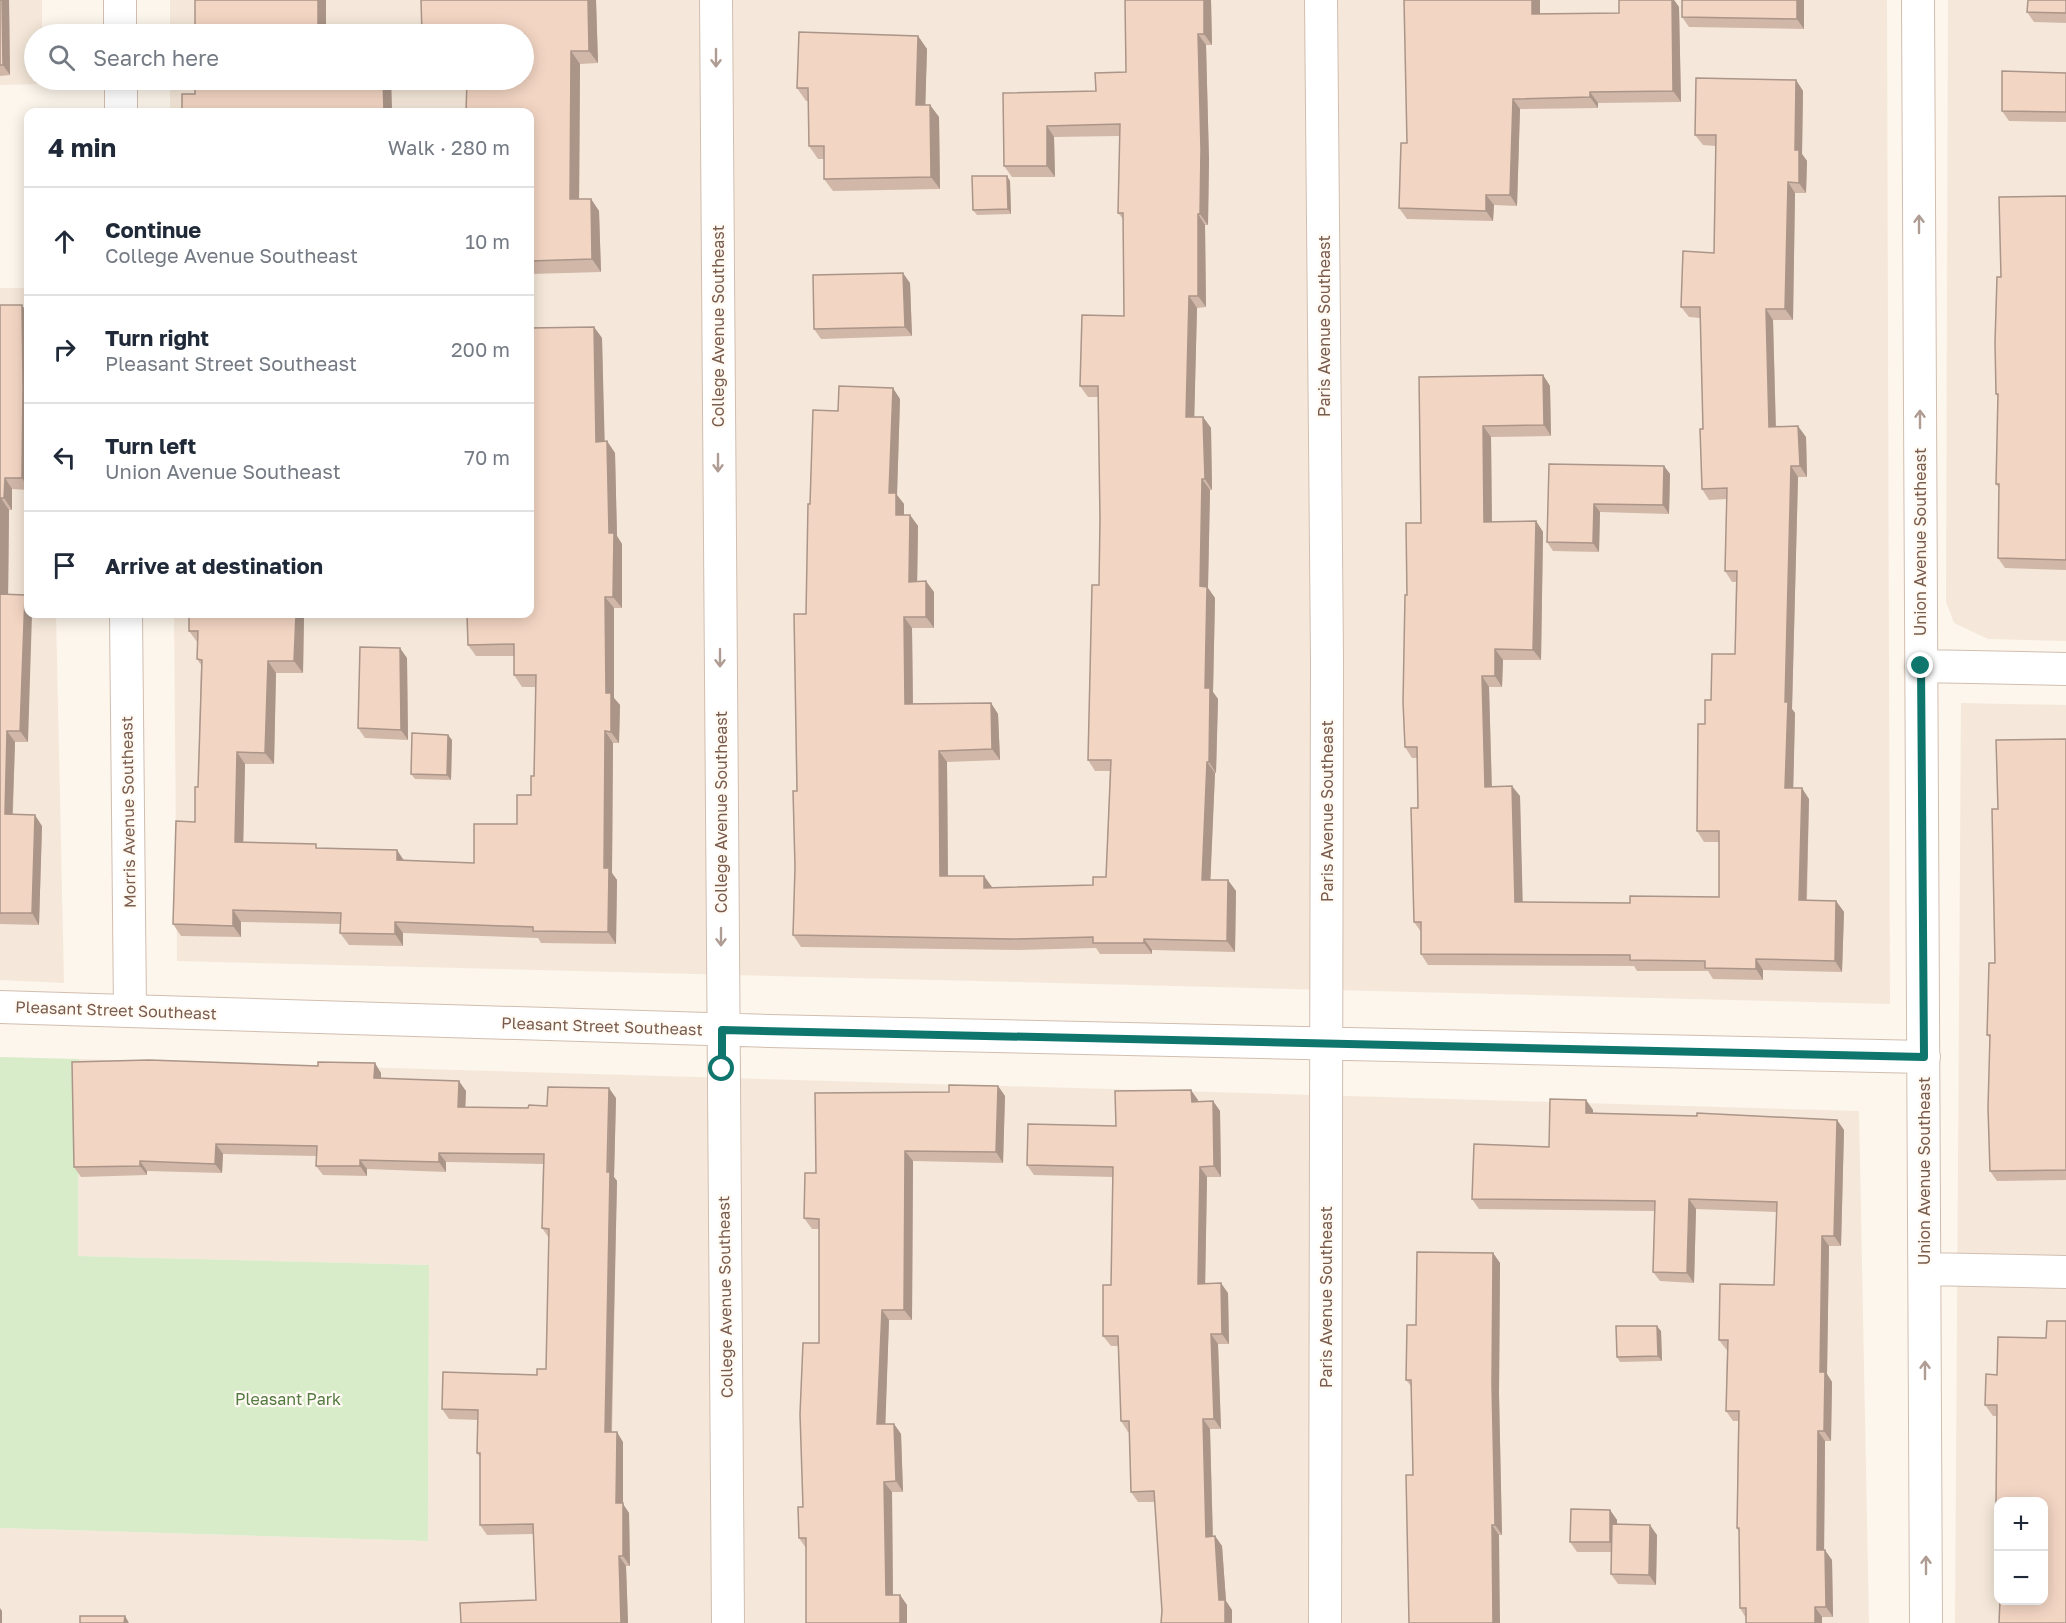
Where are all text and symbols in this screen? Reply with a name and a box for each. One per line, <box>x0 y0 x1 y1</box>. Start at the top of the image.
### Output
search box <box>24 24 534 90</box>
icon: search <box>45 41 78 74</box>
text: Search here <box>93 44 219 71</box>
one-way arrow <box>710 48 722 68</box>
text: 4 min <box>48 132 116 163</box>
text: Walk · 280 m <box>388 135 510 159</box>
one-way arrow <box>1913 214 1925 234</box>
text: Continue <box>105 216 201 243</box>
icon: ahead <box>48 225 81 258</box>
street label: College Avenue Southeast <box>708 225 728 427</box>
text: 10 m <box>465 229 510 253</box>
street label: Paris Avenue Southeast <box>1314 235 1334 417</box>
text: College Avenue Southeast <box>105 243 358 267</box>
text: Turn right <box>105 324 209 351</box>
icon: right <box>48 333 81 366</box>
text: 200 m <box>451 337 510 361</box>
text: Pleasant Street Southeast <box>105 351 357 375</box>
one-way arrow <box>1914 409 1926 429</box>
text: Turn left <box>105 432 196 459</box>
icon: left <box>48 441 81 474</box>
text: 70 m <box>464 445 510 469</box>
street label: Union Avenue Southeast <box>1910 448 1930 636</box>
one-way arrow <box>713 453 724 473</box>
text: Union Avenue Southeast <box>105 459 341 483</box>
icon: arrive <box>48 549 81 582</box>
text: Arrive at destination <box>105 552 323 579</box>
one-way arrow <box>714 648 726 668</box>
route end <box>1907 652 1933 678</box>
street label: College Avenue Southeast <box>711 711 731 913</box>
street label: Morris Avenue Southeast <box>116 716 140 908</box>
street label: Paris Avenue Southeast <box>1317 720 1337 902</box>
one-way arrow <box>715 927 727 947</box>
street label: Pleasant Street Southeast <box>15 996 217 1024</box>
street label: Pleasant Street Southeast <box>501 1012 703 1040</box>
route start <box>708 1055 734 1081</box>
street label: Union Avenue Southeast <box>1914 1077 1934 1265</box>
street label: College Avenue Southeast <box>713 1196 737 1398</box>
street label: Paris Avenue Southeast <box>1316 1206 1336 1388</box>
one-way arrow <box>1919 1360 1931 1380</box>
park label: Pleasant Park <box>235 1389 341 1409</box>
map controls <box>1994 1497 2048 1605</box>
button: + <box>1994 1497 2048 1551</box>
button: − <box>1994 1551 2048 1605</box>
one-way arrow <box>1920 1555 1932 1575</box>

